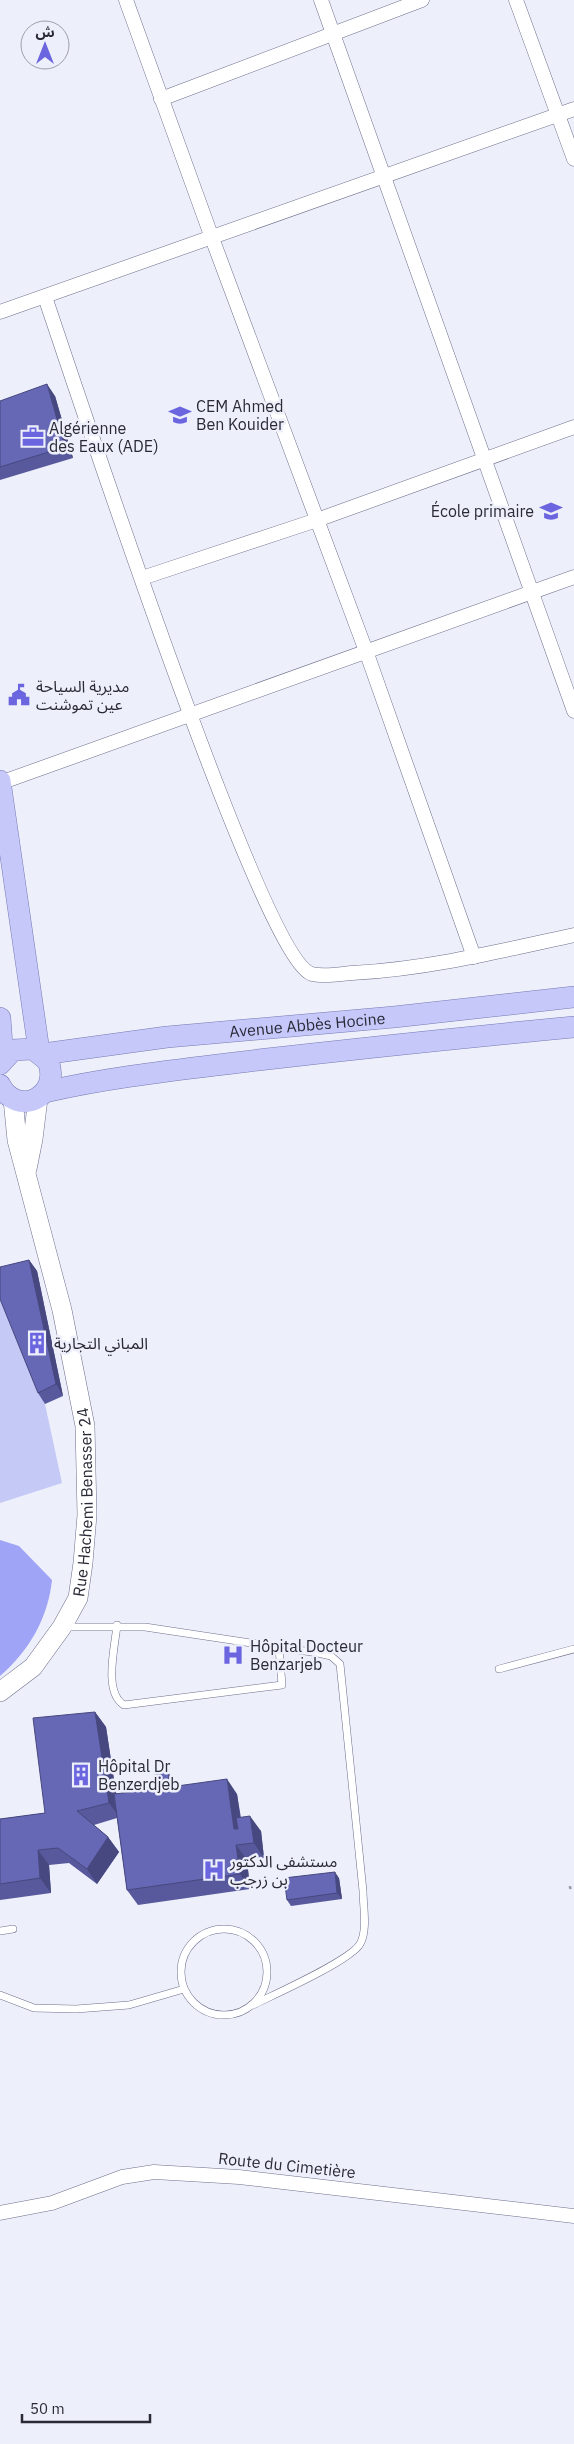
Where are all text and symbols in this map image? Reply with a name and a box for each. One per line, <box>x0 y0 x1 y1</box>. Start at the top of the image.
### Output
north arrow <box>20 20 70 70</box>
text: ش <box>35 23 55 41</box>
place label: CEM Ahmed Ben Kouider <box>196 396 284 434</box>
school or university icon: CEM Ahmed Ben Kouider <box>167 402 193 428</box>
place label: Algérienne des Eaux (ADE) <box>49 418 159 456</box>
office icon: Algérienne des Eaux (ADE) <box>20 424 46 450</box>
school or university icon: École primaire <box>538 498 564 524</box>
place label: École primaire <box>431 500 534 521</box>
place label: مديرية السياحة عين تموشنت <box>36 676 129 714</box>
public building icon: مديرية السياحة عين تموشنت <box>6 682 32 708</box>
street label: Avenue Abbès Hocine <box>228 1008 386 1041</box>
building icon: المباني التجارية <box>24 1330 50 1356</box>
place label: المباني التجارية <box>54 1333 148 1356</box>
street label: Rue Hachemi Benasser 24 <box>68 1406 97 1598</box>
place label: Hôpital Docteur Benzarjeb <box>250 1636 363 1674</box>
hospital icon: Hôpital Docteur Benzarjeb <box>220 1642 246 1668</box>
place label: Hôpital Dr Benzerdjeb <box>98 1756 180 1794</box>
building icon: Hôpital Dr Benzerdjeb <box>68 1762 94 1788</box>
place label: مستشفى الدكتور بن زرجب <box>229 1851 338 1889</box>
hospital icon: مستشفى الدكتور بن زرجب <box>201 1857 227 1883</box>
street label: Route du Cimetière <box>217 2148 357 2182</box>
scale bar <box>22 2392 150 2424</box>
text: 50 m <box>30 2399 65 2418</box>

